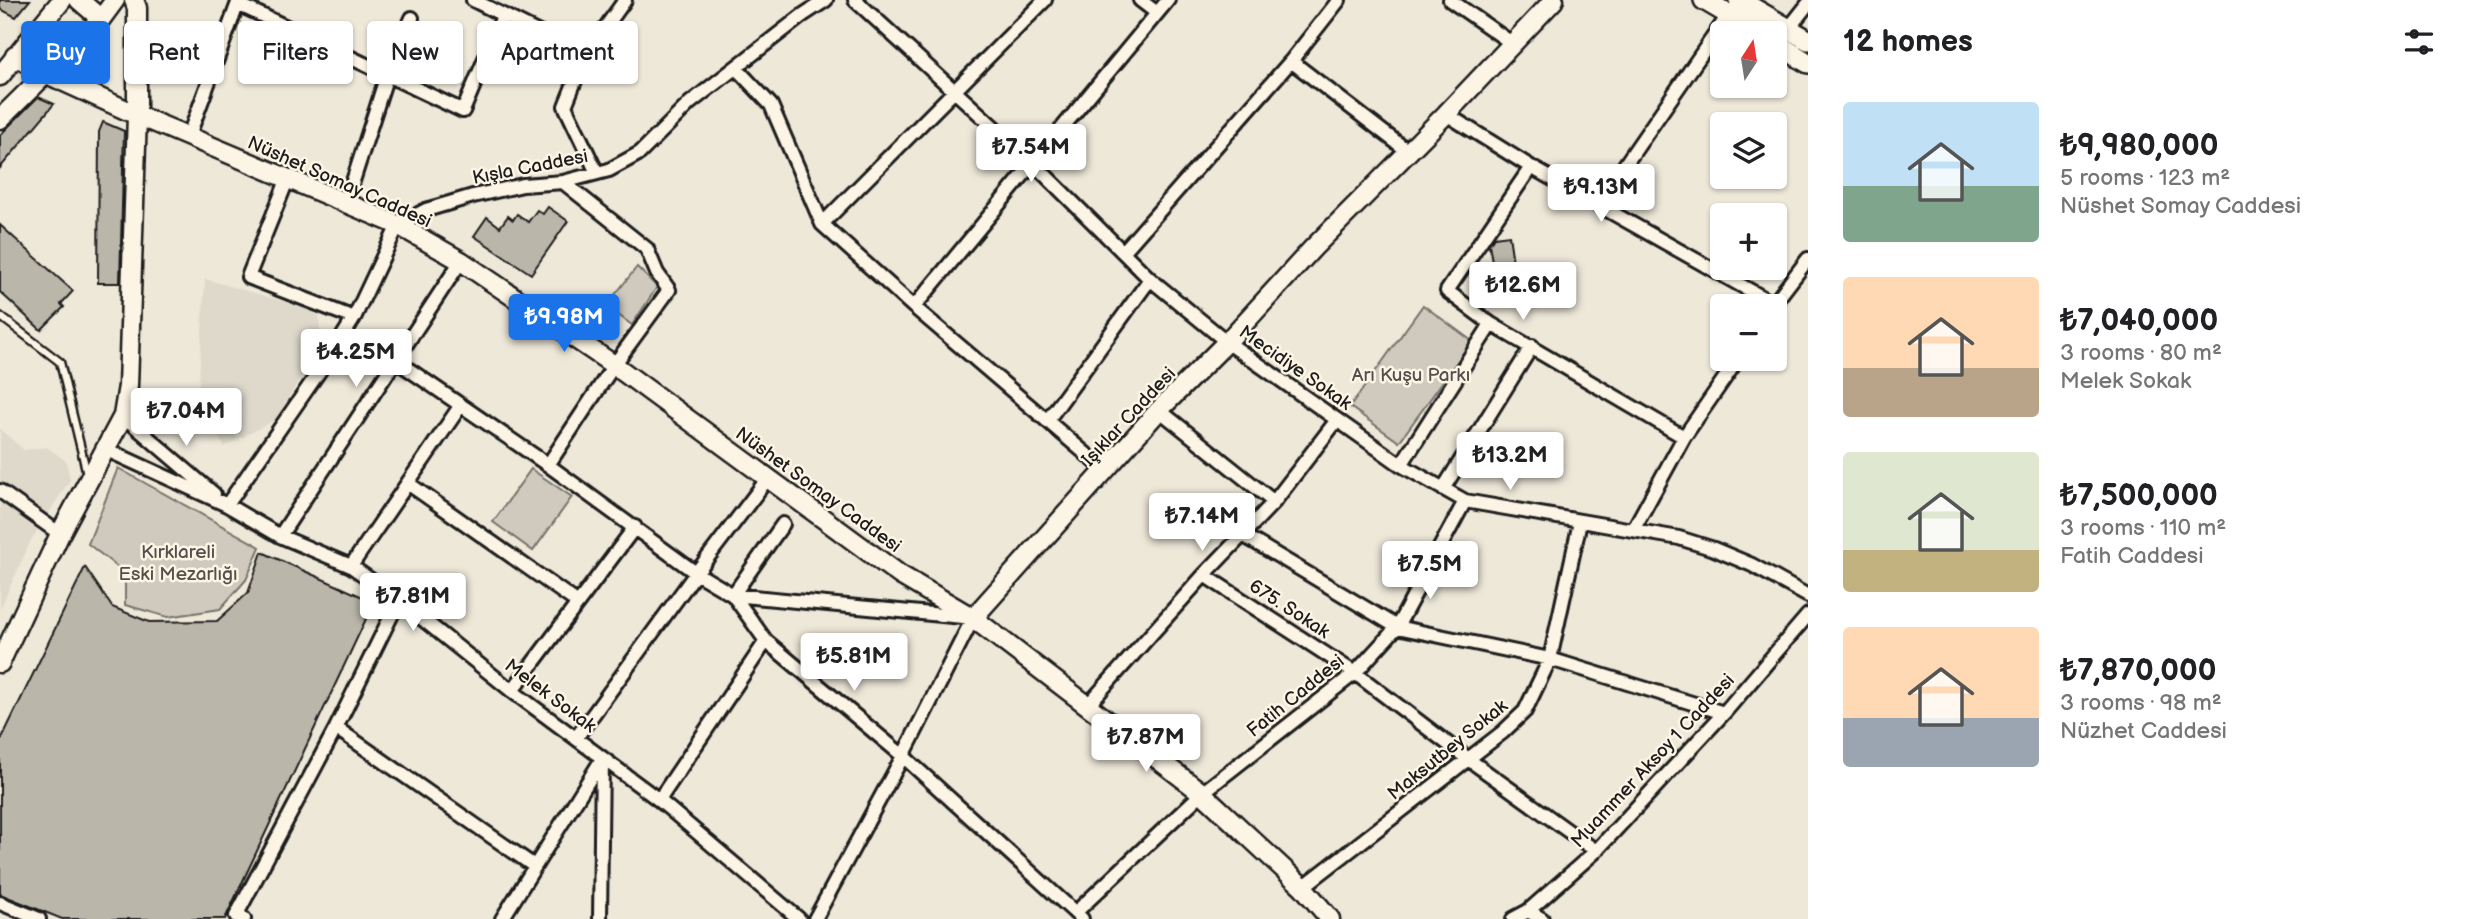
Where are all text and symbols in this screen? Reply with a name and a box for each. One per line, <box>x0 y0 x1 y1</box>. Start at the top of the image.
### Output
chip: Buy <box>21 21 110 84</box>
chip: Rent <box>124 21 224 84</box>
chip: Filters <box>238 21 353 84</box>
chip: New <box>367 21 463 84</box>
chip: Apartment <box>477 21 638 84</box>
north arrow <box>1710 21 1787 98</box>
map controls <box>1710 21 1787 371</box>
icon: filters <box>2400 23 2438 61</box>
text: 12 homes <box>1843 24 1973 60</box>
button: layers <box>1710 112 1787 189</box>
pin: ₺7.54M <box>974 124 1088 184</box>
text: ₺9,980,000 <box>2060 128 2218 164</box>
icon: home <box>1899 130 1983 214</box>
street label: Nüshet Somay Caddesi <box>244 131 435 233</box>
text: ₺7.54M <box>992 133 1070 161</box>
street label: Kışla Caddesi <box>471 145 590 190</box>
pin: ₺9.13M <box>1544 164 1658 224</box>
text: 5 rooms · 123 m² <box>2060 164 2230 192</box>
text: ₺9.13M <box>1564 173 1638 201</box>
text: Nüshet Somay Caddesi <box>2060 192 2301 220</box>
button: + <box>1710 203 1787 280</box>
pin: ₺12.6M <box>1466 262 1580 322</box>
text: ₺12.6M <box>1485 271 1561 299</box>
pin: ₺9.98M <box>507 294 621 354</box>
button: − <box>1710 294 1787 371</box>
text: ₺9.98M <box>525 303 603 331</box>
text: ₺7,040,000 <box>2060 303 2218 339</box>
icon: home <box>1899 305 1983 389</box>
street label: Mecidiye Sokak <box>1234 321 1356 416</box>
pin: ₺4.25M <box>299 330 413 389</box>
text: ₺4.25M <box>317 338 395 366</box>
text: 3 rooms · 80 m² <box>2060 339 2222 367</box>
street label: Işıklar Caddesi <box>1077 363 1181 471</box>
park label: Arı Kuşu Parkı <box>1352 364 1470 387</box>
text: Melek Sokak <box>2060 367 2191 395</box>
pin: ₺7.04M <box>129 388 243 448</box>
text: ₺7.04M <box>147 397 225 425</box>
street label: Nüshet Somay Caddesi <box>731 422 905 558</box>
pin: ₺13.2M <box>1453 433 1567 492</box>
text: ₺13.2M <box>1473 441 1547 469</box>
text: ₺7,500,000 <box>2060 478 2218 514</box>
icon: home <box>1899 480 1983 564</box>
pin: ₺7.14M <box>1145 494 1259 553</box>
text: ₺7.14M <box>1165 502 1239 530</box>
text: 3 rooms · 110 m² <box>2060 514 2226 542</box>
park label: Kırklareli Eski Mezarlığı <box>118 541 238 586</box>
pin: ₺7.5M <box>1381 542 1479 601</box>
text: Fatih Caddesi <box>2060 542 2204 570</box>
text: ₺7.5M <box>1398 550 1462 578</box>
pin: ₺7.81M <box>356 574 470 633</box>
street label: 675. Sokak <box>1244 575 1334 644</box>
text: ₺7.81M <box>376 582 450 610</box>
pin: ₺5.81M <box>797 634 911 693</box>
text: ₺5.81M <box>817 642 891 670</box>
street label: Fatih Caddesi <box>1243 650 1349 742</box>
text: ₺7,870,000 <box>2060 653 2216 689</box>
street label: Melek Sokak <box>500 654 601 738</box>
icon: home <box>1899 655 1983 739</box>
street label: Muammer Aksoy 1 Caddesi <box>1566 669 1740 853</box>
text: 3 rooms · 98 m² <box>2060 689 2222 717</box>
street label: Maksutbey Sokak <box>1383 694 1513 806</box>
pin: ₺7.87M <box>1089 714 1203 774</box>
text: Nüzhet Caddesi <box>2060 717 2227 745</box>
text: ₺7.87M <box>1107 723 1185 751</box>

